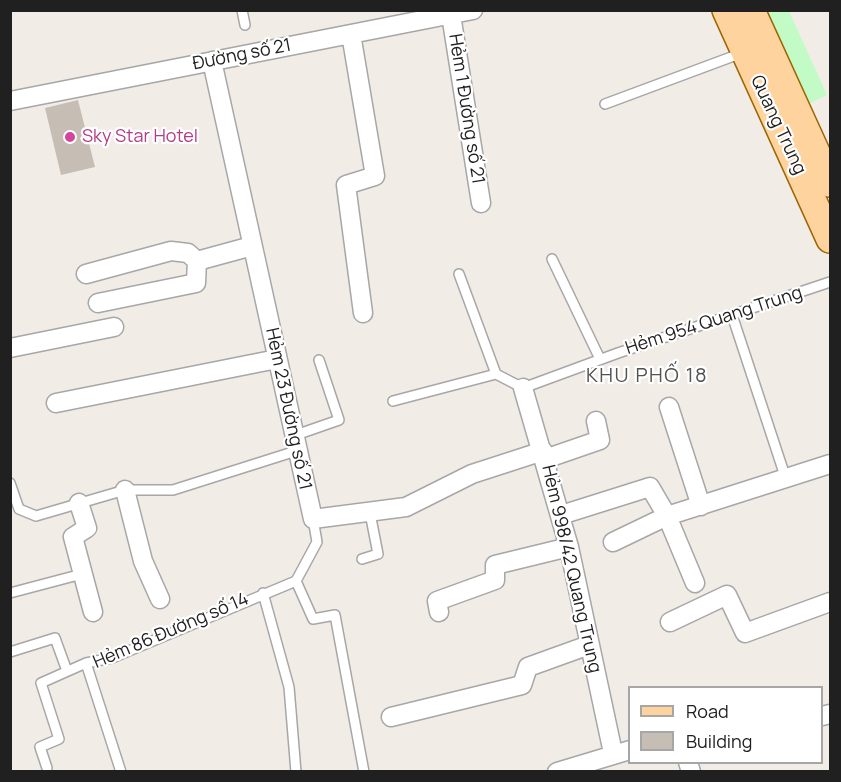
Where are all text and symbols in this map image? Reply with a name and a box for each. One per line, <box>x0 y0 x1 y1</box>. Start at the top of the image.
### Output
street label: Hẻm 1 Đường số 21 <box>443 32 489 186</box>
street label: Đường số 21 <box>191 35 293 75</box>
street label: Quang Trung <box>746 72 810 178</box>
place label: Sky Star Hotel <box>82 126 198 148</box>
marker: Sky Star Hotel <box>63 130 77 144</box>
street label: Hẻm 954 Quang Trung <box>623 282 805 360</box>
street label: Hẻm 23 Đường số 21 <box>260 326 316 492</box>
district label: KHU PHỐ 18 <box>586 364 708 388</box>
street label: Hẻm 998/42 Quang Trung <box>537 463 605 675</box>
street label: Hẻm 86 Đường số 14 <box>90 588 252 674</box>
legend <box>628 686 823 764</box>
text: Road <box>686 699 729 723</box>
text: Building <box>686 729 752 753</box>

